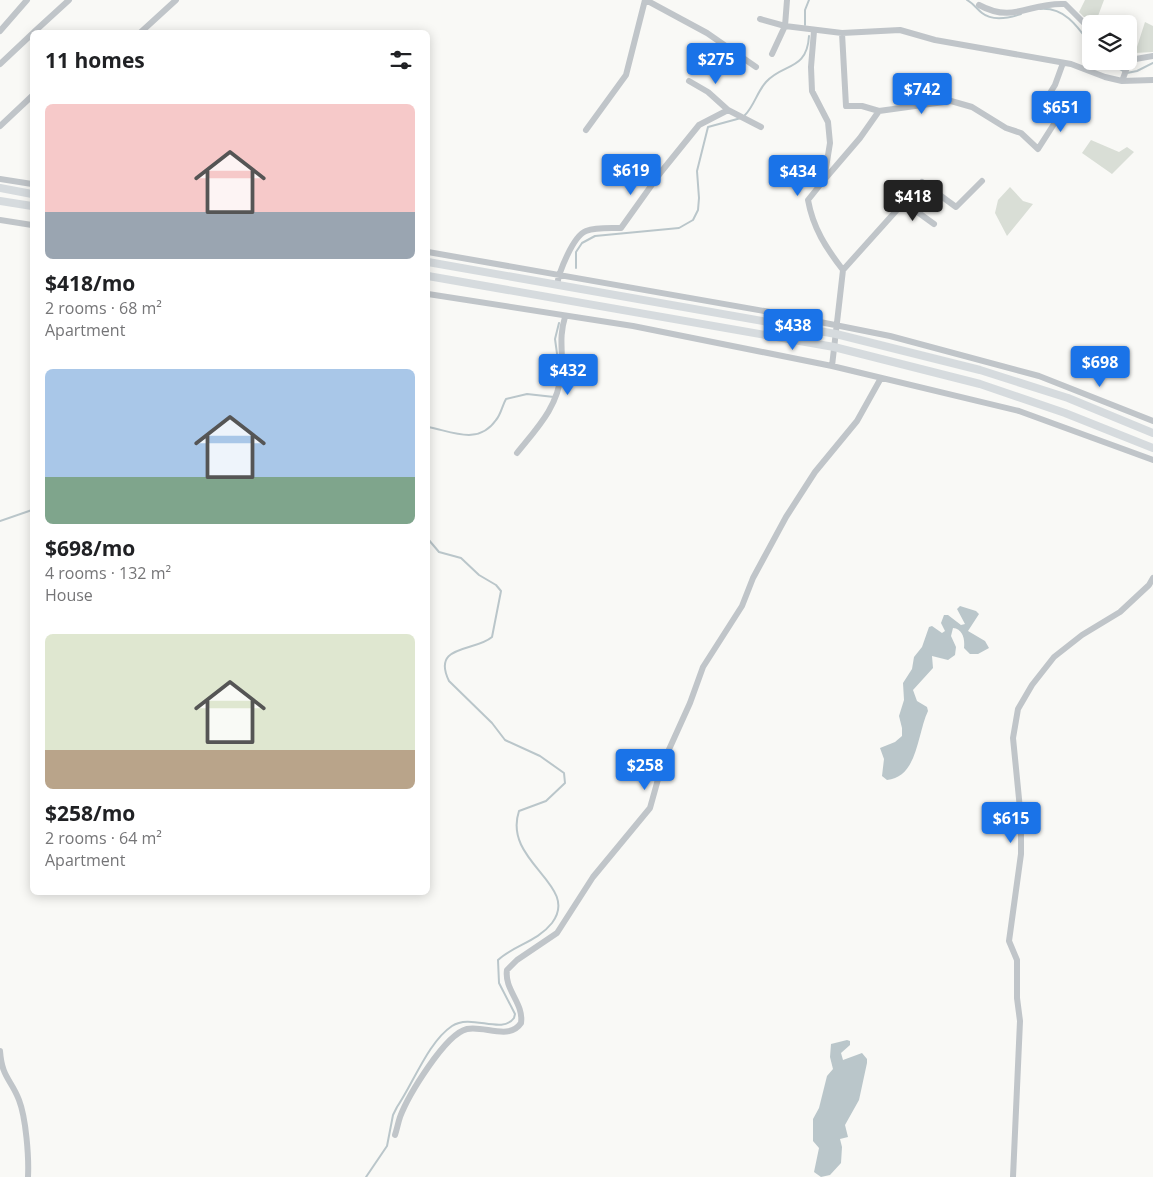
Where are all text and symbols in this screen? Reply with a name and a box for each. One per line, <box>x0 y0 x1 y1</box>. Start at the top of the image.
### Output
map controls <box>1082 15 1137 70</box>
button: layers <box>1082 15 1137 70</box>
pin: $275 <box>686 42 746 85</box>
text: 11 homes <box>45 46 145 74</box>
icon: filters <box>387 46 415 74</box>
text: $275 <box>698 48 734 70</box>
pin: $742 <box>892 72 952 115</box>
text: $742 <box>904 78 940 100</box>
pin: $651 <box>1031 90 1091 133</box>
text: $651 <box>1043 96 1079 118</box>
icon: home <box>185 137 275 227</box>
pin: $619 <box>601 154 661 196</box>
pin: $434 <box>768 154 828 197</box>
text: $619 <box>613 159 649 181</box>
text: $434 <box>780 160 816 182</box>
pin: $418 <box>883 180 943 222</box>
text: $418 <box>895 185 931 207</box>
text: $418/mo <box>45 269 135 297</box>
text: 2 rooms · 68 m² <box>45 297 162 319</box>
pin: $438 <box>763 308 823 351</box>
text: $438 <box>775 314 811 336</box>
text: Apartment <box>45 319 125 341</box>
pin: $698 <box>1070 346 1130 388</box>
text: $698 <box>1082 351 1118 373</box>
pin: $432 <box>538 354 598 396</box>
text: $432 <box>550 359 586 381</box>
icon: home <box>185 402 275 492</box>
text: $698/mo <box>45 534 135 562</box>
text: 4 rooms · 132 m² <box>45 562 171 584</box>
text: House <box>45 584 93 606</box>
icon: home <box>185 667 275 757</box>
pin: $258 <box>615 748 675 791</box>
text: $258 <box>627 754 663 776</box>
text: $258/mo <box>45 799 135 827</box>
pin: $615 <box>981 802 1041 844</box>
text: $615 <box>993 807 1029 829</box>
text: 2 rooms · 64 m² <box>45 827 162 849</box>
text: Apartment <box>45 849 125 871</box>

